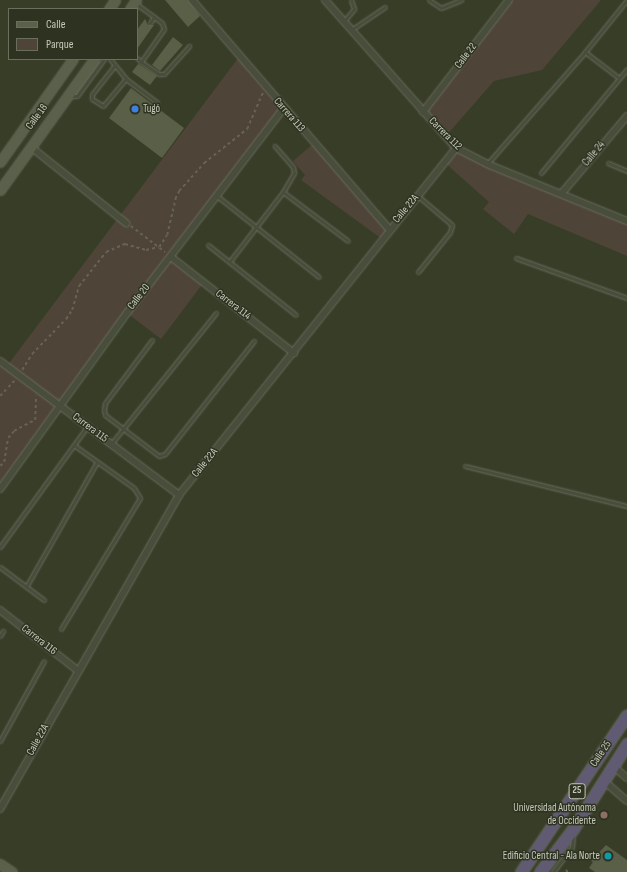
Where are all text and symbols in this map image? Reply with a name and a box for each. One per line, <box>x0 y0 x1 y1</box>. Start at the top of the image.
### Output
legend <box>8 8 138 60</box>
text: Calle <box>46 17 66 32</box>
text: Parque <box>46 37 74 52</box>
street label: Calle 22 <box>452 41 480 71</box>
street label: Carrera 113 <box>270 95 308 135</box>
street label: Calle 18 <box>23 102 51 132</box>
place label: Tugó <box>143 102 160 116</box>
marker: Tugó <box>130 104 140 114</box>
street label: Carrera 112 <box>426 115 464 153</box>
street label: Calle 24 <box>580 139 608 169</box>
street label: Calle 22A <box>390 192 422 226</box>
street label: Calle 20 <box>125 281 153 313</box>
street label: Carrera 114 <box>213 287 253 323</box>
street label: Carrera 115 <box>70 410 110 446</box>
street label: Calle 22A <box>189 446 221 480</box>
street label: Carrera 116 <box>19 622 59 658</box>
street label: Calle 22A <box>24 722 52 758</box>
street label: Calle 25 <box>588 738 614 770</box>
road number: 25 <box>568 783 586 799</box>
place label: Universidad Autónoma de Occidente <box>513 802 596 828</box>
marker: Universidad Autónoma de Occidente <box>599 810 609 820</box>
place label: Edificio Central - Ala Norte <box>503 849 600 863</box>
marker: Edificio Central - Ala Norte <box>603 851 613 861</box>

